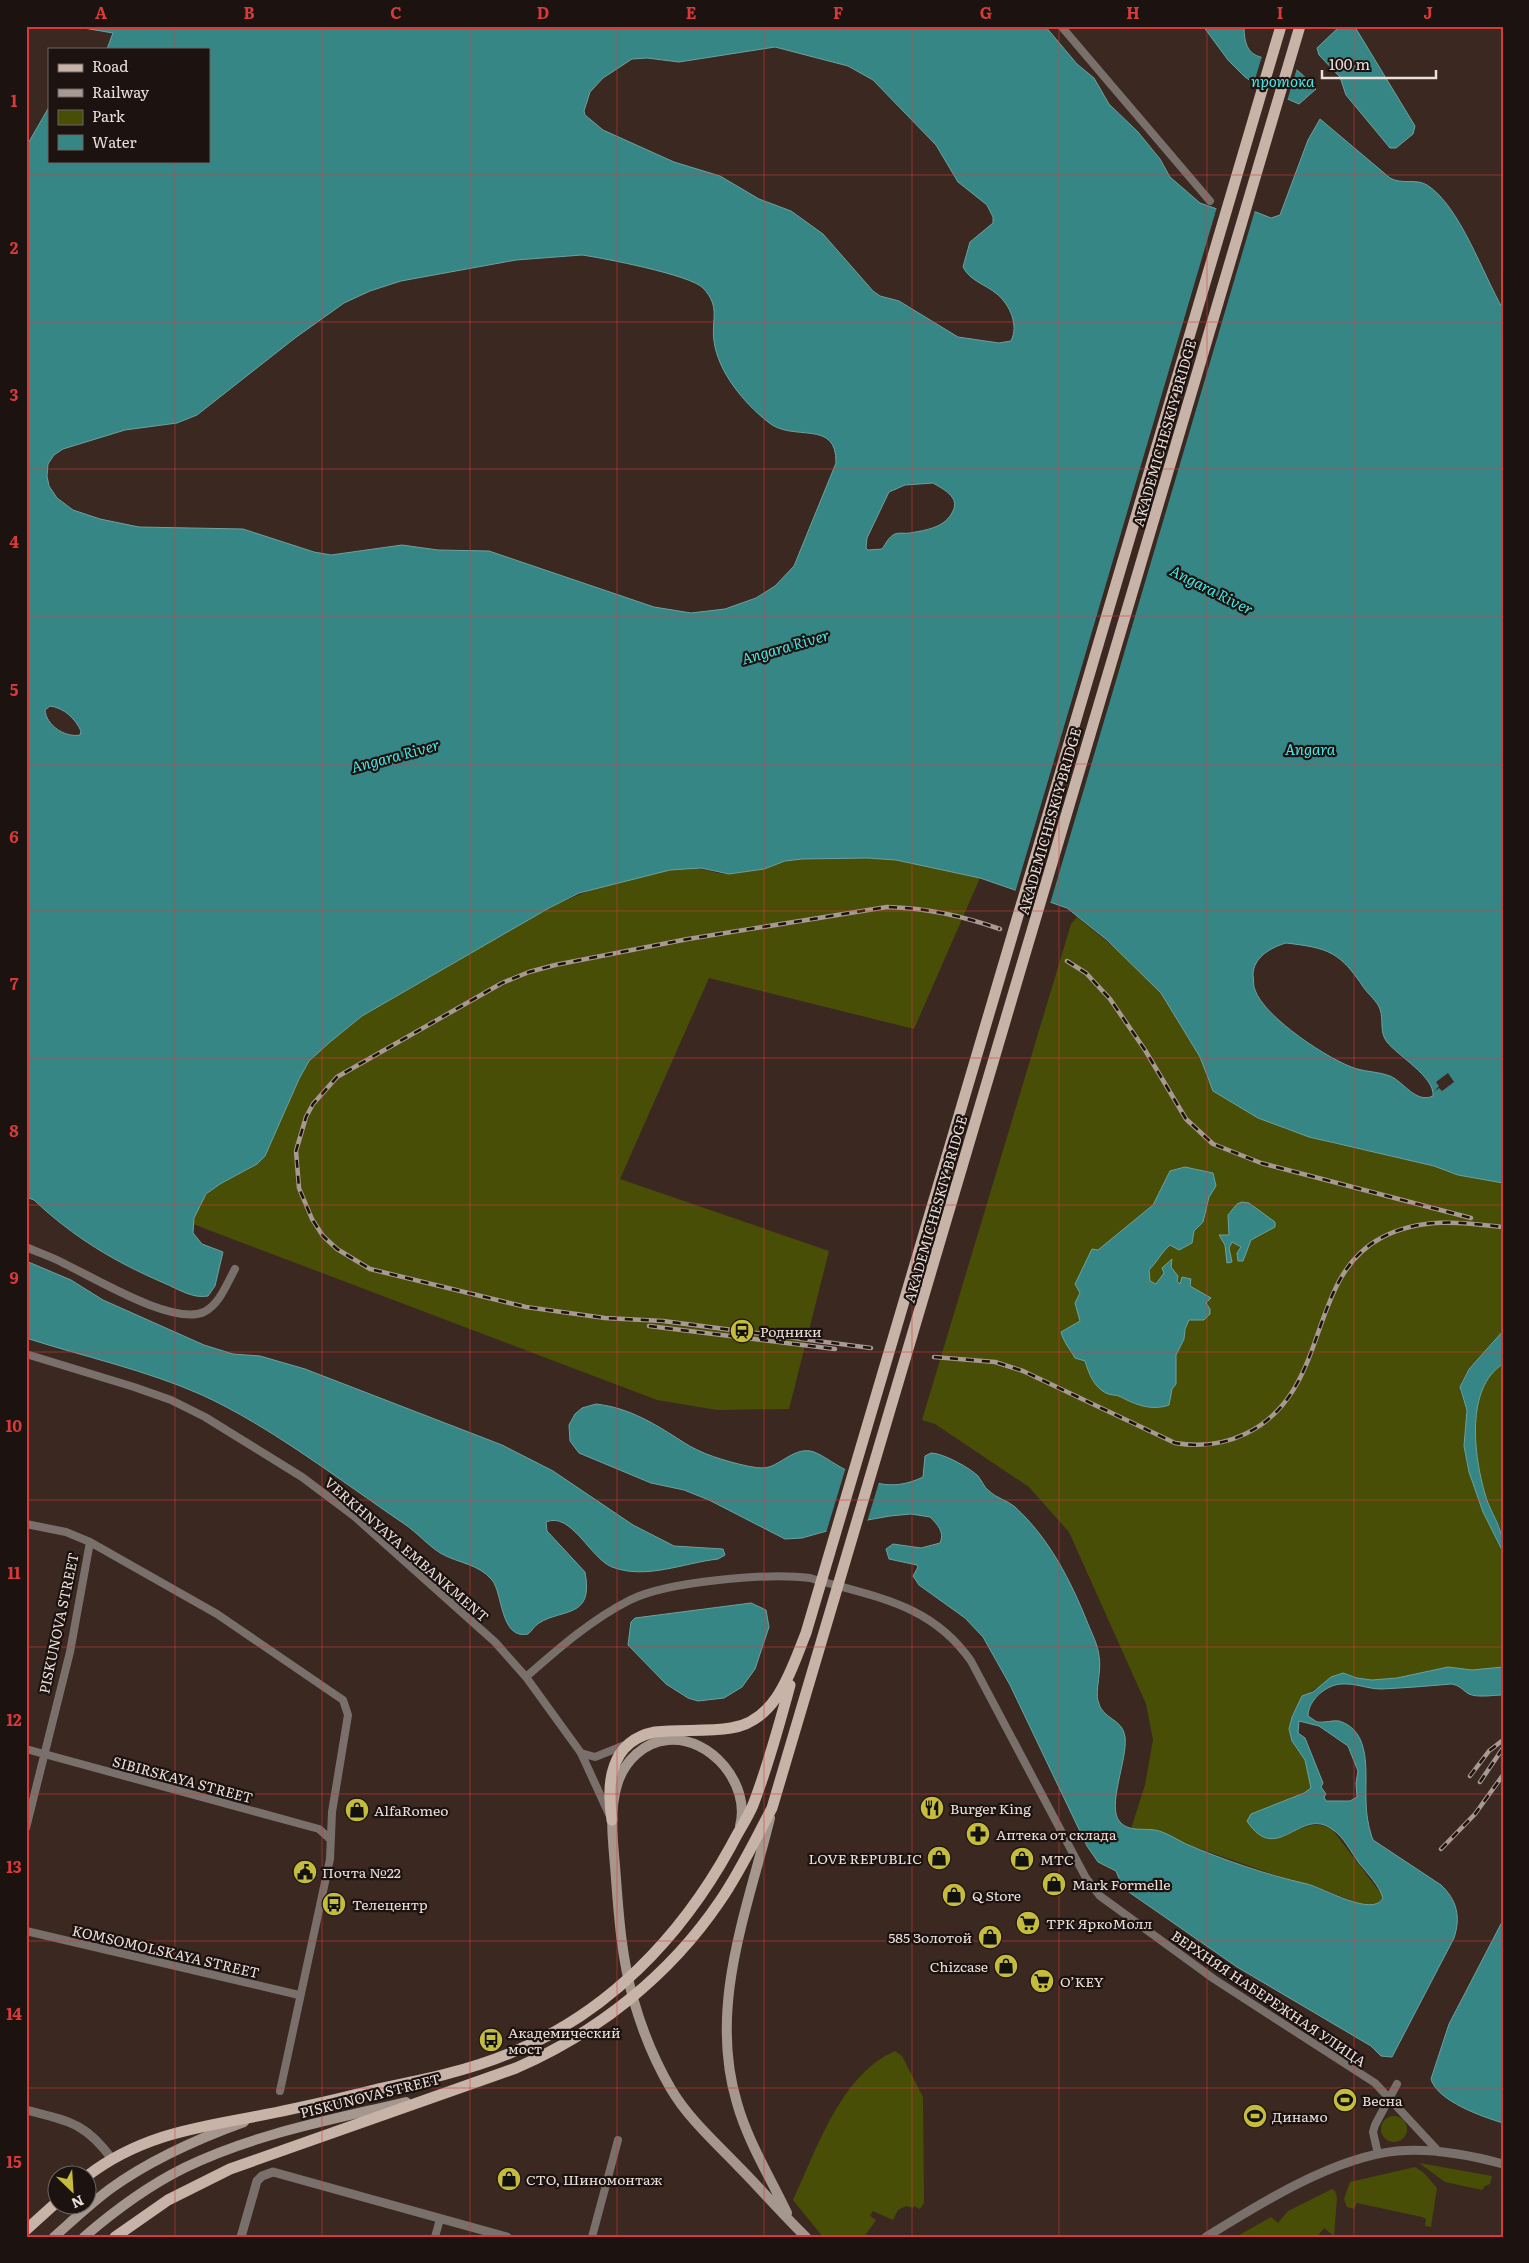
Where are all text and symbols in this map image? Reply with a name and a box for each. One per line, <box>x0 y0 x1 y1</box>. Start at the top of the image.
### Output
text: A <box>95 0 107 24</box>
text: B <box>243 0 255 24</box>
text: C <box>390 0 402 24</box>
text: D <box>537 0 549 24</box>
text: E <box>686 0 697 24</box>
text: F <box>833 0 843 24</box>
text: G <box>980 0 992 24</box>
text: H <box>1126 0 1140 24</box>
text: I <box>1277 0 1283 24</box>
text: J <box>1423 0 1433 24</box>
legend <box>48 48 210 162</box>
scale bar <box>1322 48 1435 80</box>
text: 100 m <box>1329 52 1370 75</box>
text: Road <box>92 54 128 77</box>
water label: протока <box>1251 69 1315 92</box>
text: Railway <box>92 80 150 103</box>
text: 1 <box>11 88 18 112</box>
text: Park <box>92 104 126 127</box>
text: Water <box>92 130 137 153</box>
text: 2 <box>10 235 19 259</box>
street label: AKADEMICHESKIY BRIDGE <box>1128 337 1200 529</box>
text: 3 <box>10 382 19 406</box>
text: 4 <box>9 529 19 553</box>
water label: Angara River <box>1166 558 1258 620</box>
water label: Angara River <box>738 622 832 670</box>
text: 5 <box>10 677 19 701</box>
street label: AKADEMICHESKIY BRIDGE <box>1013 725 1085 917</box>
water label: Angara River <box>348 732 442 778</box>
water label: Angara <box>1285 737 1336 760</box>
text: 6 <box>9 824 19 848</box>
text: 7 <box>10 971 19 995</box>
street label: AKADEMICHESKIY BRIDGE <box>899 1113 971 1305</box>
text: 8 <box>9 1118 19 1142</box>
text: 9 <box>9 1265 19 1289</box>
station icon: Родники <box>729 1318 755 1344</box>
place label: Родники <box>760 1321 822 1341</box>
text: 10 <box>6 1413 22 1437</box>
street label: VERKHNYAYA EMBANKMENT <box>321 1472 493 1626</box>
street label: PISKUNOVA STREET <box>33 1551 83 1695</box>
text: 11 <box>7 1560 21 1584</box>
text: 12 <box>6 1707 22 1731</box>
street label: SIBIRSKAYA STREET <box>111 1751 255 1807</box>
restaurant icon: Burger King <box>919 1795 945 1821</box>
shop icon: AlfaRomeo <box>344 1797 370 1823</box>
place label: Burger King <box>950 1798 1031 1818</box>
place label: AlfaRomeo <box>374 1800 449 1820</box>
pharmacy icon: Аптека от склада <box>965 1821 991 1847</box>
place label: Аптека от склада <box>996 1824 1117 1844</box>
shop icon: LOVE REPUBLIC <box>926 1845 952 1871</box>
shop icon: МТС <box>1009 1846 1035 1872</box>
place label: LOVE REPUBLIC <box>809 1848 922 1868</box>
place label: МТС <box>1040 1849 1074 1869</box>
text: 13 <box>6 1854 22 1878</box>
public building icon: Почта №22 <box>292 1859 318 1885</box>
place label: Почта №22 <box>322 1862 401 1882</box>
shop icon: Mark Formelle <box>1041 1871 1067 1897</box>
place label: Mark Formelle <box>1072 1874 1171 1894</box>
shop icon: Q Store <box>941 1882 967 1908</box>
place label: Q Store <box>972 1885 1021 1905</box>
bus stop icon: Телецентр <box>321 1891 347 1917</box>
place label: Телецентр <box>352 1894 428 1914</box>
supermarket icon: ТРК ЯркоМолл <box>1015 1910 1041 1936</box>
place label: ТРК ЯркоМолл <box>1046 1913 1152 1933</box>
street label: KOMSOMOLSKAYA STREET <box>70 1920 262 1982</box>
shop icon: 585 Золотой <box>977 1924 1003 1950</box>
street label: ВЕРХНЯЯ НАБЕРЕЖНАЯ УЛИЦА <box>1168 1925 1371 2071</box>
place label: 585 Золотой <box>888 1927 972 1947</box>
shop icon: Chizcase <box>993 1953 1019 1979</box>
place label: Chizcase <box>930 1956 988 1976</box>
supermarket icon: O’KEY <box>1029 1968 1055 1994</box>
place label: O’KEY <box>1060 1971 1104 1991</box>
text: 14 <box>6 2001 22 2025</box>
place label: Академический мост <box>508 2022 621 2058</box>
bus stop icon: Академический мост <box>478 2027 504 2053</box>
street label: PISKUNOVA STREET <box>298 2068 442 2122</box>
sports icon: Весна <box>1332 2087 1358 2113</box>
place label: Весна <box>1362 2090 1403 2110</box>
sports icon: Динамо <box>1242 2103 1268 2129</box>
place label: Динамо <box>1272 2106 1328 2126</box>
text: 15 <box>6 2149 22 2173</box>
north arrow <box>48 2166 98 2216</box>
shop icon: СТО, Шиномонтаж <box>496 2166 522 2192</box>
place label: СТО, Шиномонтаж <box>526 2169 663 2189</box>
text: N <box>68 2191 87 2214</box>

